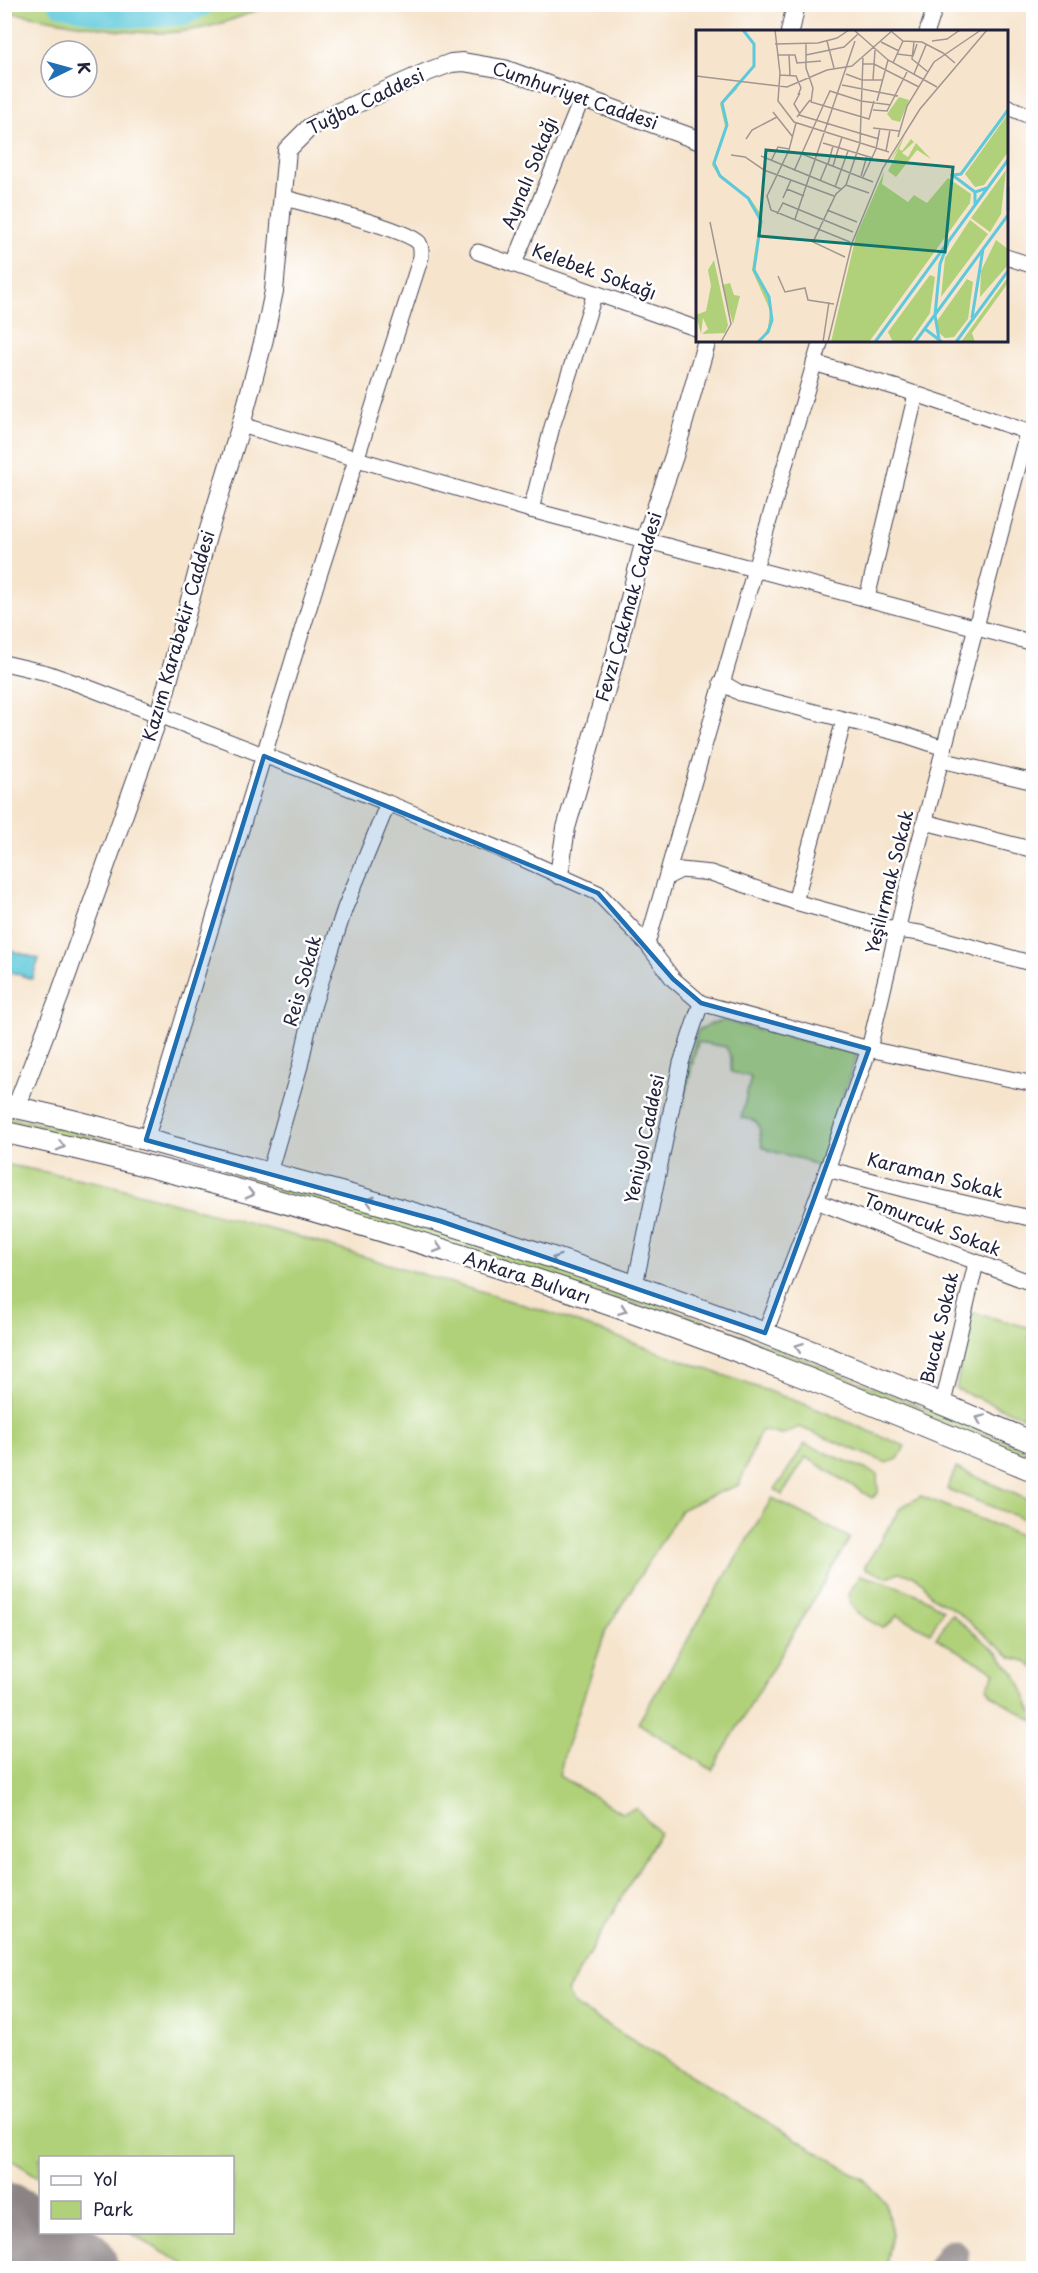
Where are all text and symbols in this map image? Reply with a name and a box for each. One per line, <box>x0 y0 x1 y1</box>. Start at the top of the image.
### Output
inset map <box>696 30 1008 342</box>
north arrow <box>39 39 99 99</box>
street label: Cumhuriyet Caddesi <box>489 54 662 136</box>
text: K <box>72 61 97 75</box>
street label: Tuğba Caddesi <box>302 61 428 141</box>
street label: Aynalı Sokağı <box>494 112 563 233</box>
street label: Kelebek Sokağı <box>528 236 661 306</box>
street label: Fevzi Çakmak Caddesi <box>588 509 668 705</box>
street label: Kazım Karabekir Caddesi <box>135 527 221 744</box>
street label: Yeşilırmak Sokak <box>858 807 920 957</box>
street label: Reis Sokak <box>276 932 327 1029</box>
street label: Yeniyol Caddesi <box>617 1071 670 1206</box>
one-way arrow <box>56 1139 66 1152</box>
street label: Karaman Sokak <box>864 1145 1007 1205</box>
street label: Tomurcuk Sokak <box>860 1185 1005 1262</box>
one-way arrow <box>245 1187 255 1199</box>
one-way arrow <box>365 1196 376 1208</box>
one-way arrow <box>432 1241 443 1253</box>
street label: Ankara Bulvarı <box>460 1243 594 1310</box>
one-way arrow <box>551 1254 562 1267</box>
street label: Bucak Sokak <box>913 1269 965 1386</box>
one-way arrow <box>617 1303 627 1316</box>
one-way arrow <box>794 1341 805 1354</box>
one-way arrow <box>975 1414 986 1426</box>
legend <box>39 2156 234 2234</box>
text: Yol <box>93 2165 118 2192</box>
text: Park <box>93 2195 133 2222</box>

